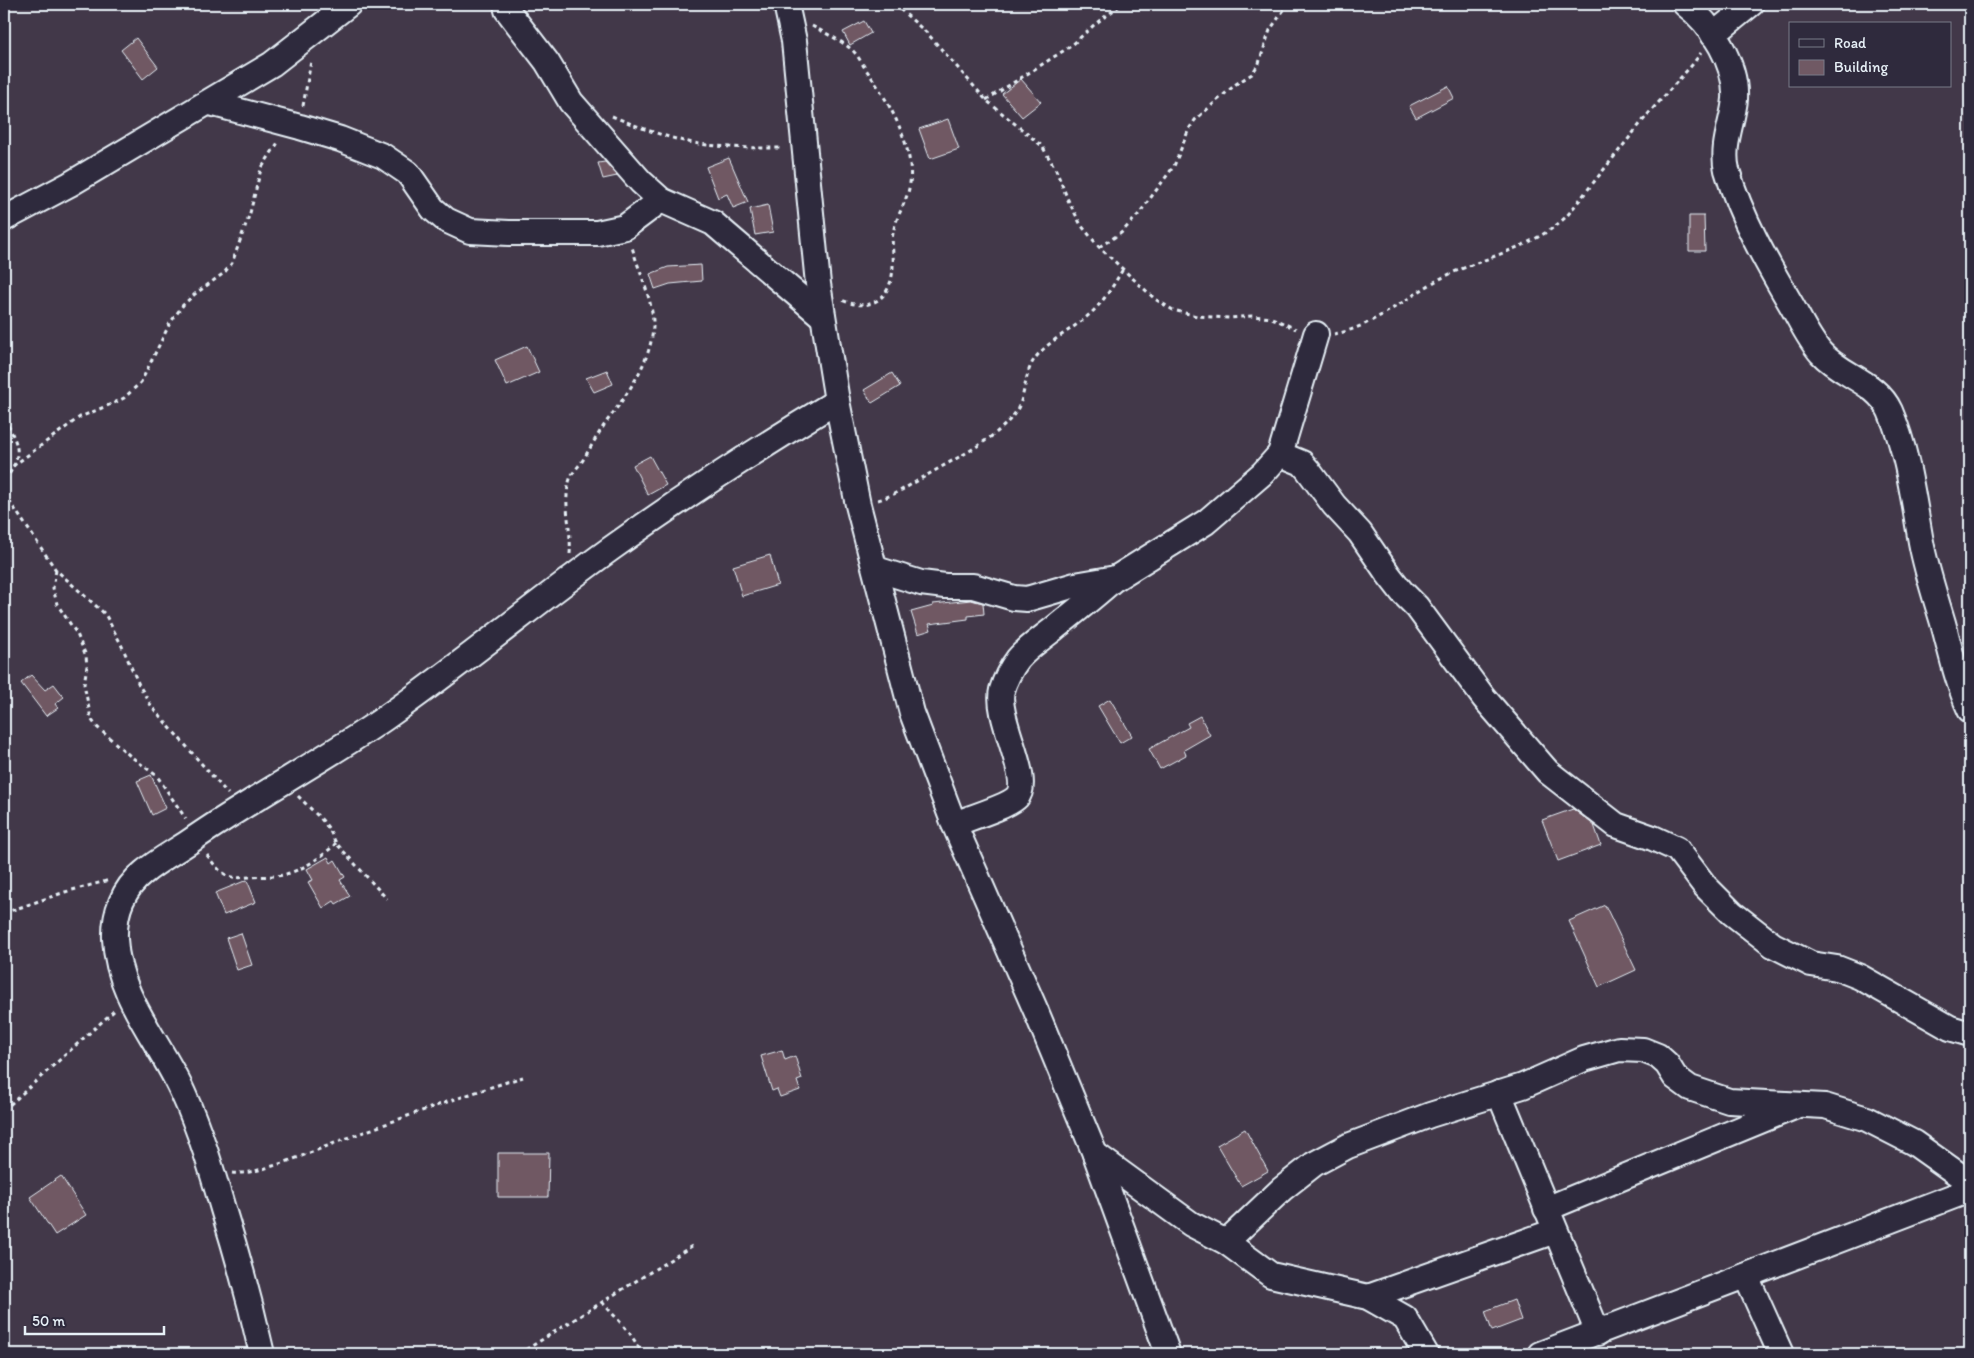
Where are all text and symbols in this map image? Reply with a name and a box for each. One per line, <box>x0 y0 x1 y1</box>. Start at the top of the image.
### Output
legend <box>1789 22 1952 88</box>
text: Road <box>1834 34 1867 52</box>
text: Building <box>1834 58 1888 76</box>
scale bar <box>25 1303 164 1335</box>
text: 50 m <box>32 1312 65 1330</box>

